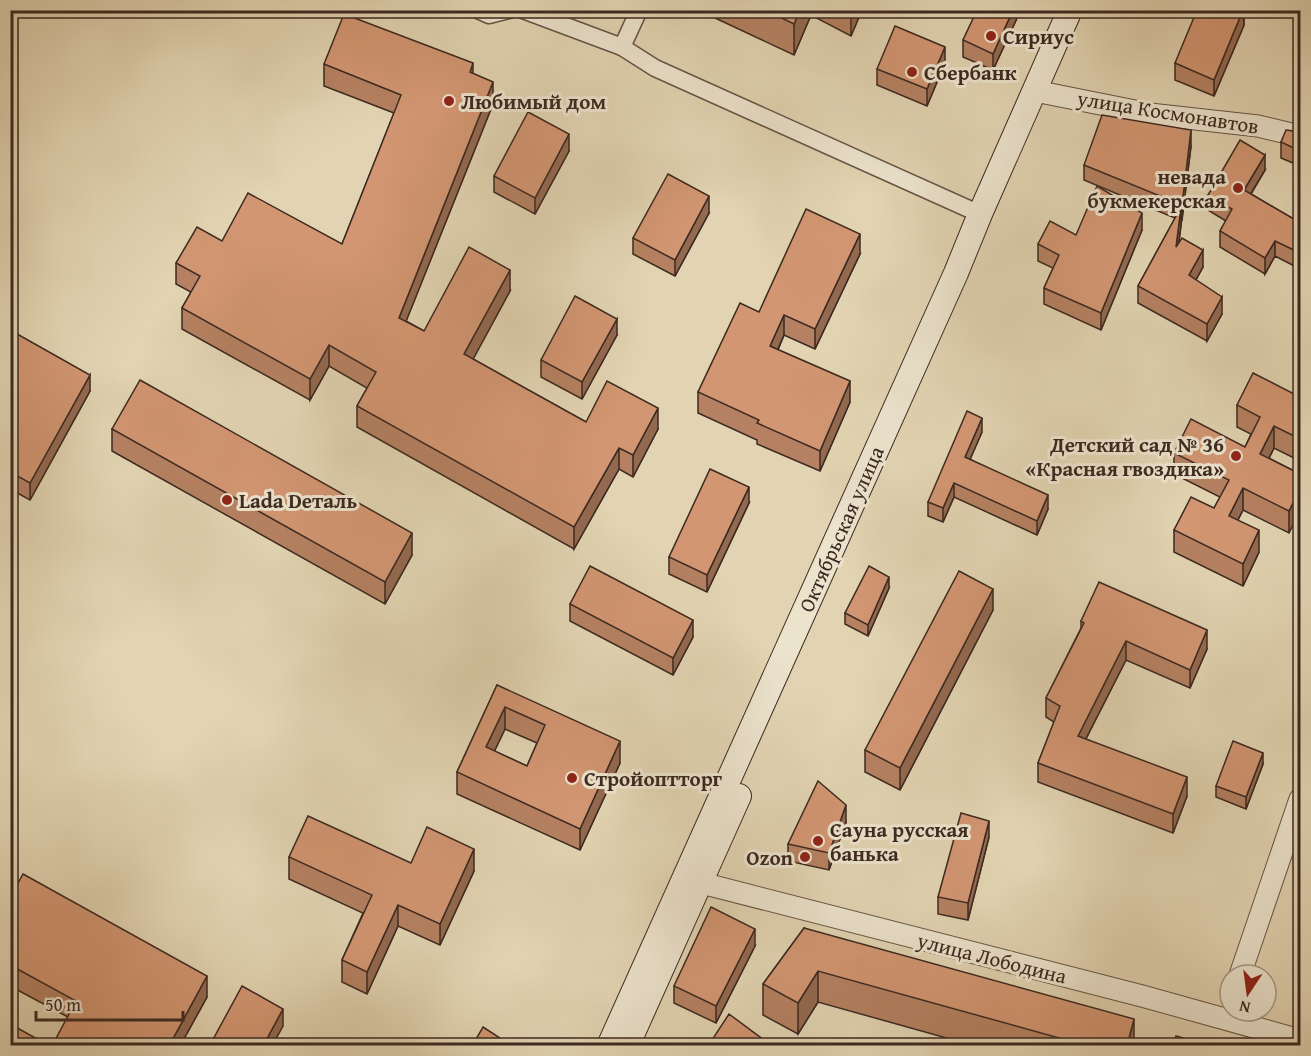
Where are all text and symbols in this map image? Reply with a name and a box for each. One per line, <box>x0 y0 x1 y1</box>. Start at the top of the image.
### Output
place label: Сириус <box>1003 21 1074 52</box>
marker: Сириус <box>984 29 998 43</box>
place label: Сбербанк <box>924 57 1018 88</box>
marker: Сбербанк <box>905 65 919 79</box>
street label: улица Космонавтов <box>1074 82 1261 142</box>
place label: Любимый дом <box>461 86 606 117</box>
marker: Любимый дом <box>442 94 456 108</box>
place label: невада букмекерская <box>1087 161 1226 216</box>
marker: невада букмекерская <box>1231 181 1245 195</box>
place label: Детский сад № 36 «Красная гвоздика» <box>1026 429 1224 484</box>
street label: Октябрьская улица <box>790 441 892 617</box>
marker: Детский сад № 36 «Красная гвоздика» <box>1229 449 1243 463</box>
place label: Lada Dеталь <box>239 485 357 516</box>
marker: Lada Dеталь <box>220 493 234 507</box>
place label: Стройоптторг <box>584 763 723 794</box>
marker: Стройоптторг <box>565 771 579 785</box>
place label: Сауна русская банька <box>830 814 968 869</box>
marker: Сауна русская банька <box>811 834 825 848</box>
place label: Ozon <box>746 842 794 873</box>
marker: Ozon <box>798 850 812 864</box>
street label: улица Лободина <box>913 924 1070 992</box>
north arrow <box>1218 963 1278 1023</box>
scale bar <box>36 984 183 1022</box>
text: 50 m <box>45 991 81 1018</box>
text: N <box>1236 995 1253 1021</box>

